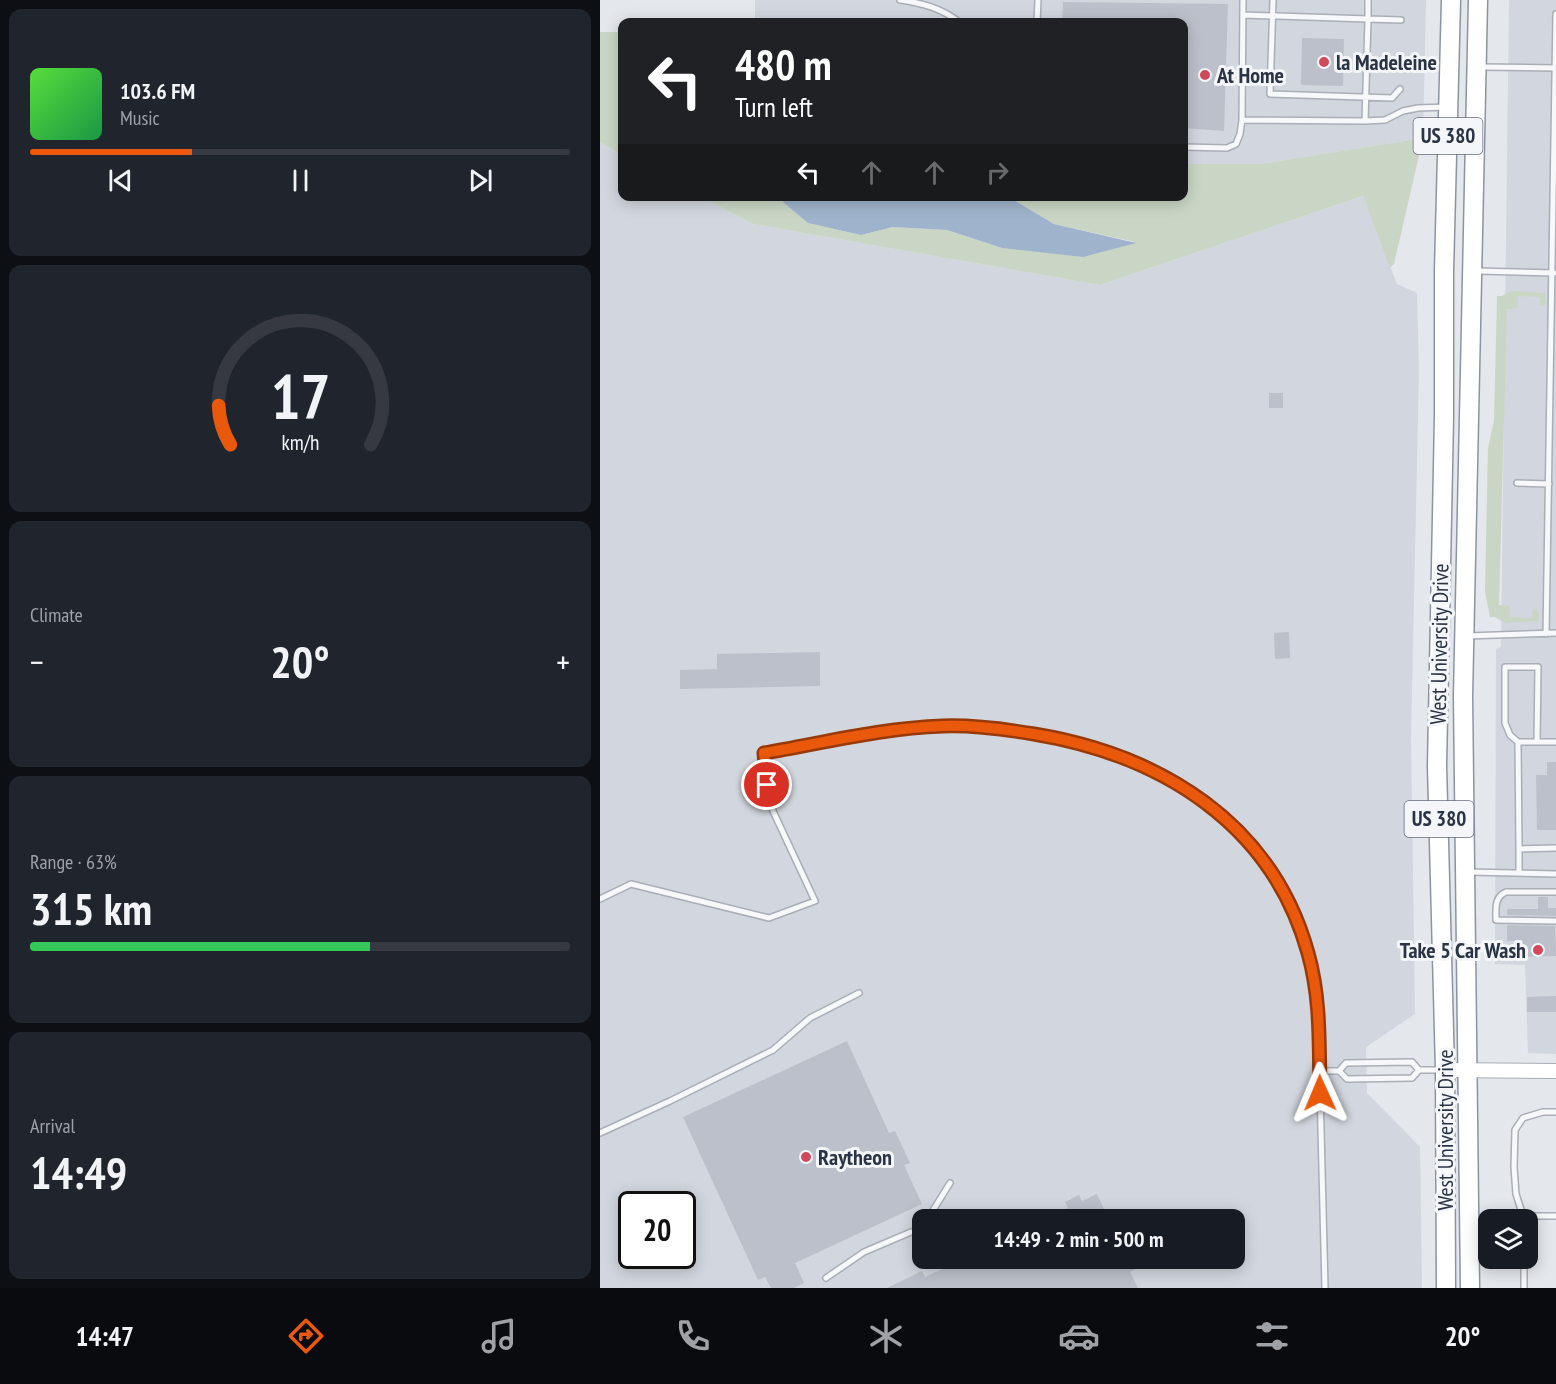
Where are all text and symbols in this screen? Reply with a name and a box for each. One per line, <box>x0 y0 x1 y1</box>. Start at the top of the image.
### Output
text: 480 m <box>735 37 832 92</box>
icon: left <box>636 42 714 120</box>
place label: la Madeleine <box>1336 48 1437 76</box>
marker: la Madeleine <box>1317 55 1331 69</box>
place label: At Home <box>1216 61 1284 89</box>
marker: At Home <box>1198 68 1212 82</box>
text: 103.6 FM <box>120 77 195 105</box>
text: Turn left <box>735 90 813 124</box>
text: Music <box>120 105 160 131</box>
road number: US 380 <box>1414 118 1482 154</box>
icon: left <box>792 156 825 189</box>
icon: ahead <box>855 156 888 189</box>
icon: ahead <box>918 156 951 189</box>
icon: right <box>981 156 1014 189</box>
icon: previous <box>104 164 137 197</box>
icon: pause <box>284 164 317 197</box>
icon: next <box>464 164 497 197</box>
text: 17 <box>270 355 330 436</box>
text: km/h <box>281 429 319 457</box>
street label: West University Drive <box>1424 563 1454 725</box>
text: Climate <box>30 602 83 628</box>
text: 20° <box>270 632 330 690</box>
text: − <box>30 640 44 683</box>
text: + <box>556 640 570 683</box>
pin <box>741 759 792 810</box>
icon: arrive <box>750 768 783 801</box>
road number: US 380 <box>1404 801 1474 837</box>
text: Range · 63% <box>30 849 117 875</box>
text: 315 km <box>30 879 152 937</box>
place label: Take 5 Car Wash <box>1400 936 1526 964</box>
marker: Take 5 Car Wash <box>1531 943 1545 957</box>
street label: West University Drive <box>1431 1049 1459 1211</box>
position arrow <box>1288 1061 1352 1125</box>
text: Arrival <box>30 1113 75 1139</box>
text: 14:49 <box>30 1143 127 1201</box>
place label: Raytheon <box>818 1143 892 1171</box>
marker: Raytheon <box>799 1150 813 1164</box>
speed limit sign: 20 <box>618 1191 696 1269</box>
map controls <box>1478 1209 1538 1269</box>
button: layers <box>1478 1209 1538 1269</box>
text: 14:49 · 2 min · 500 m <box>993 1225 1164 1253</box>
icon: directions <box>285 1315 327 1357</box>
icon: music <box>478 1315 520 1357</box>
icon: phone <box>672 1315 714 1357</box>
icon: climate <box>865 1315 907 1357</box>
icon: car <box>1058 1315 1100 1357</box>
icon: filters <box>1251 1315 1293 1357</box>
text: 14:47 <box>76 1319 134 1353</box>
text: 20° <box>1445 1319 1480 1353</box>

